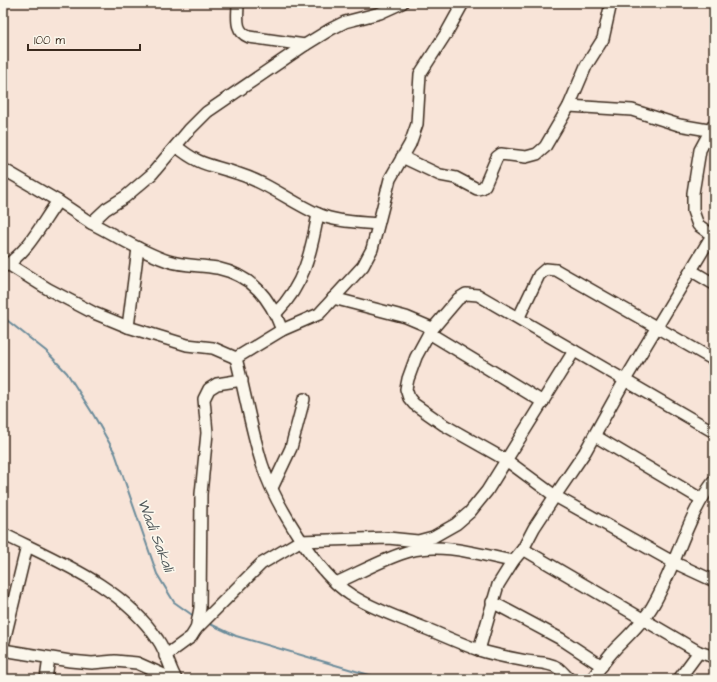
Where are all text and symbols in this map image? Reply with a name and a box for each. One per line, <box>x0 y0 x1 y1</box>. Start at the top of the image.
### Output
scale bar <box>28 26 140 52</box>
text: 100 m <box>34 32 65 49</box>
water label: Wadi Sakali <box>132 496 180 576</box>

